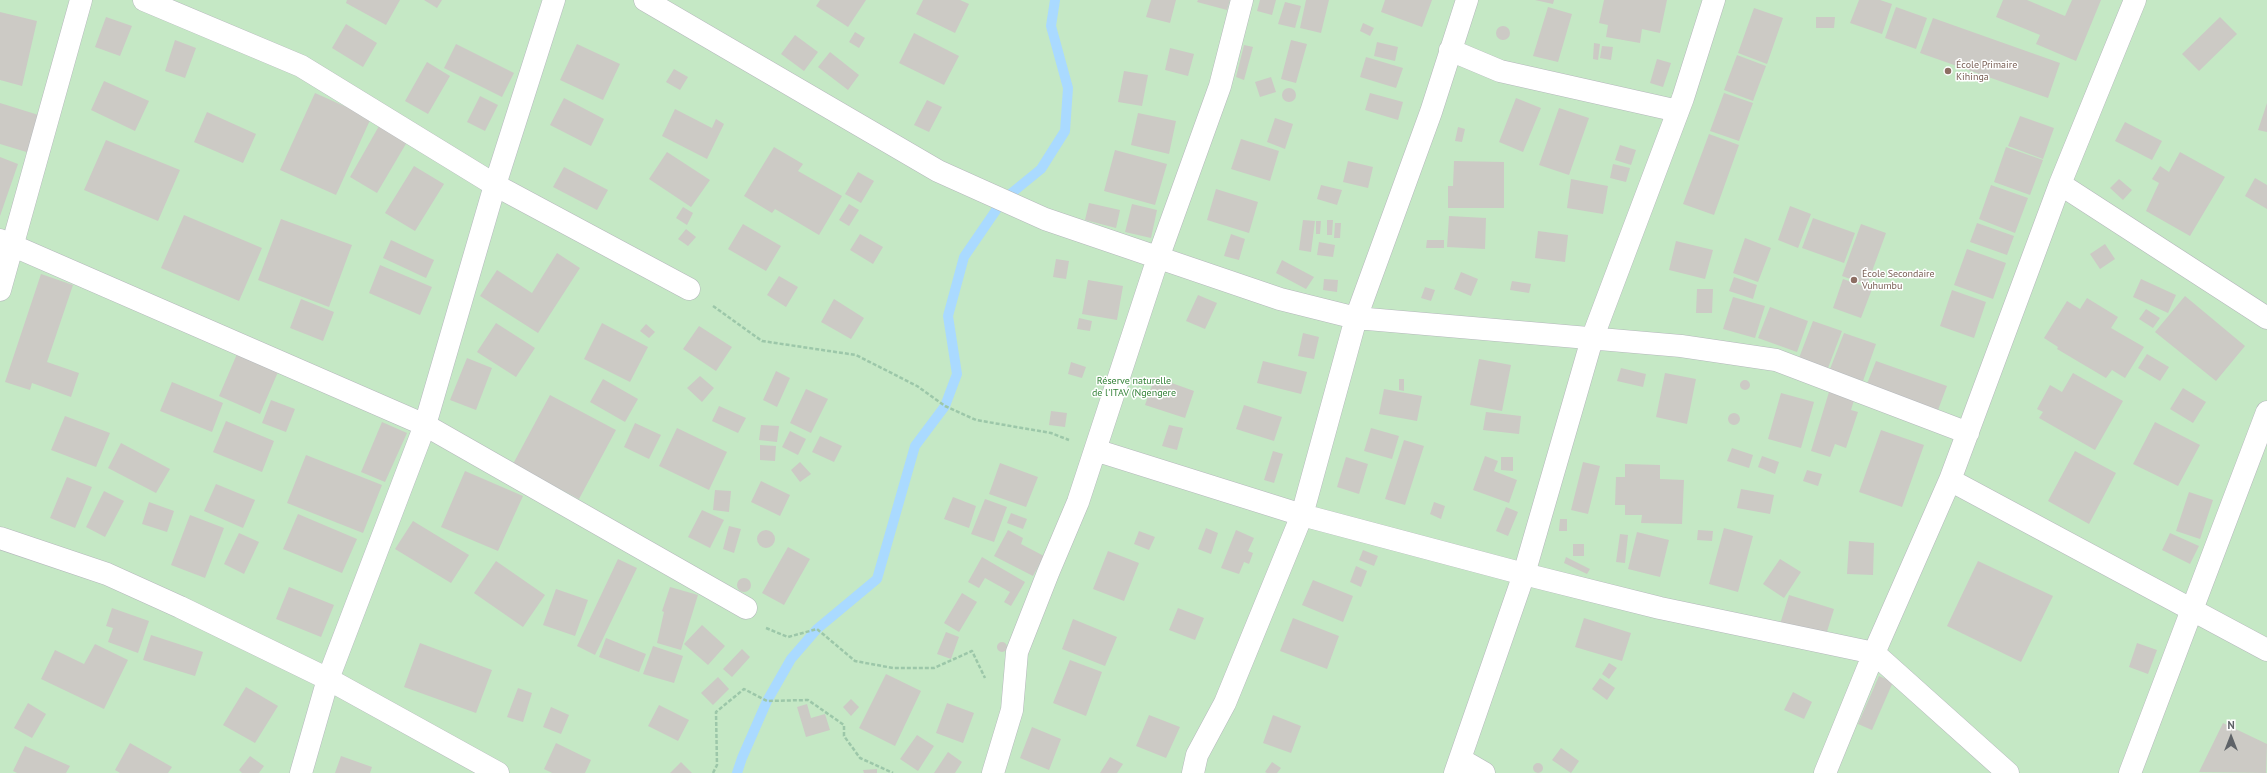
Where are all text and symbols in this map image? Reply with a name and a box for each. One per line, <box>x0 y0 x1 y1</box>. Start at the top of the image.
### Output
place label: École Primaire Kihinga <box>1956 59 2017 82</box>
marker: École Primaire Kihinga <box>1943 66 1953 76</box>
place label: École Secondaire Vuhumbu <box>1862 268 1935 292</box>
marker: École Secondaire Vuhumbu <box>1849 275 1859 285</box>
park label: Réserve naturelle de l'ITAV (Ngengere <box>1092 375 1176 398</box>
north arrow <box>2211 717 2251 757</box>
text: N <box>2227 718 2235 732</box>

